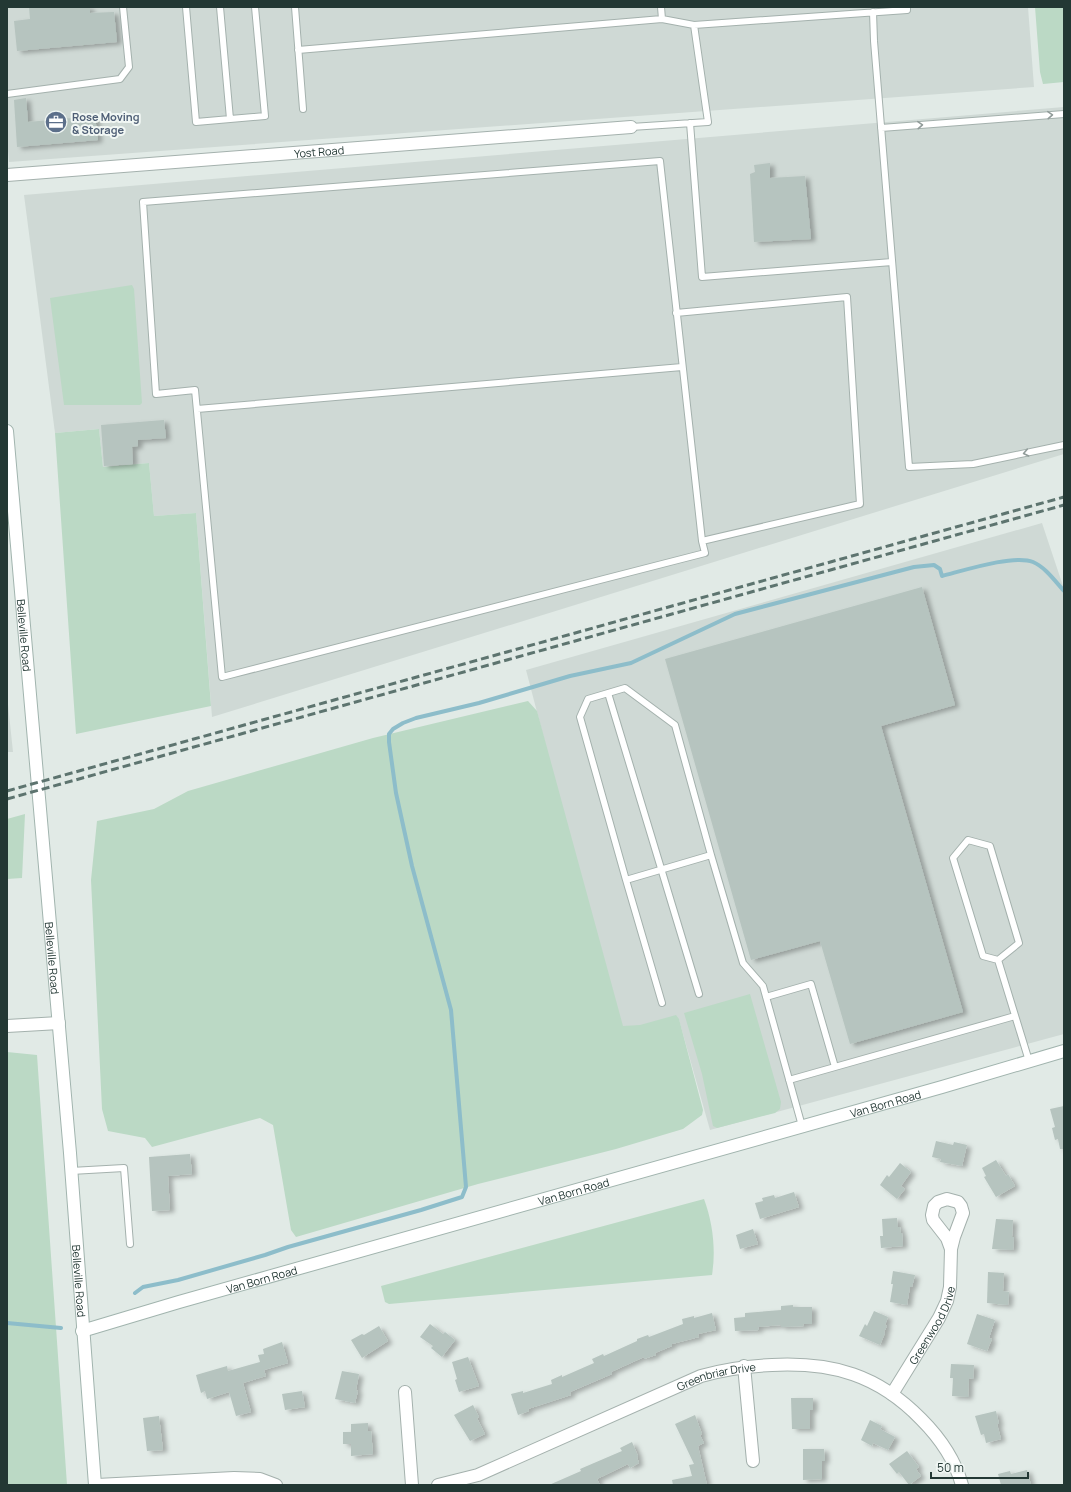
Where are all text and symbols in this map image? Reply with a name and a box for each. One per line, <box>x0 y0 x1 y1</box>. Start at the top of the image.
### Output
office icon: Rose Moving & Storage <box>43 109 69 135</box>
place label: Rose Moving & Storage <box>72 109 140 137</box>
one-way arrow <box>1047 111 1053 120</box>
one-way arrow <box>917 120 923 129</box>
street label: Yost Road <box>293 142 345 160</box>
one-way arrow <box>1023 449 1029 457</box>
street label: Belleville Road <box>14 598 35 672</box>
street label: Belleville Road <box>42 921 64 995</box>
street label: Van Born Road <box>848 1086 922 1120</box>
street label: Van Born Road <box>536 1174 611 1208</box>
street label: Belleville Road <box>69 1244 90 1318</box>
street label: Van Born Road <box>224 1262 299 1296</box>
street label: Greenwood Drive <box>905 1284 958 1367</box>
street label: Greenbriar Drive <box>674 1358 757 1393</box>
scale bar <box>931 1454 1028 1480</box>
text: 50 m <box>937 1459 964 1476</box>

